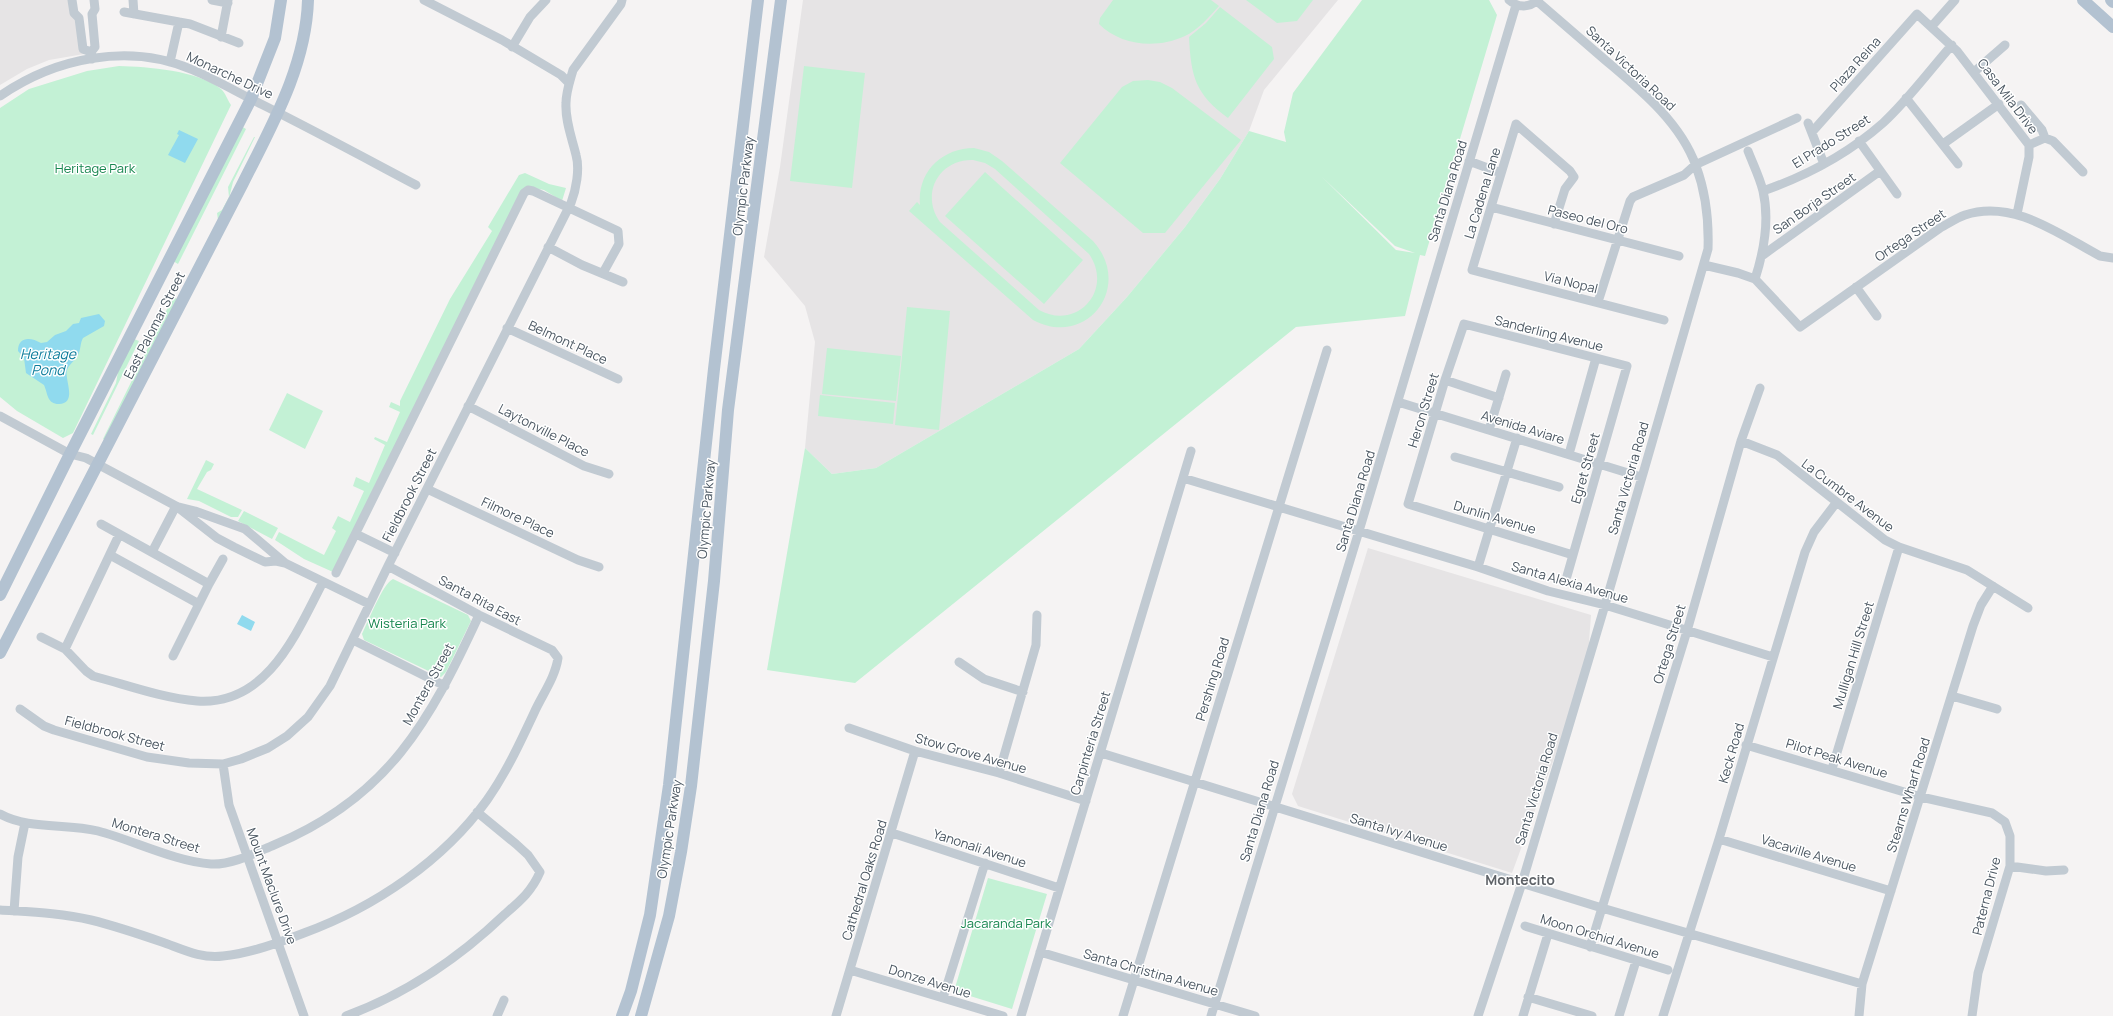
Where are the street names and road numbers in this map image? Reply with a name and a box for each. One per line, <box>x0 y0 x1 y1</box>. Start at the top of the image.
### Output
street label: Santa Victoria Road <box>1582 22 1680 114</box>
street label: Plaza Reina <box>1825 33 1885 95</box>
street label: Monarche Drive <box>184 47 277 103</box>
street label: Casa Mila Drive <box>1974 54 2043 138</box>
street label: El Prado Street <box>1789 110 1873 172</box>
street label: Olympic Parkway <box>728 135 758 237</box>
street label: Santa Diana Road <box>1423 138 1471 244</box>
street label: La Cadena Lane <box>1460 145 1505 241</box>
street label: San Borja Street <box>1769 168 1859 238</box>
street label: Paseo del Oro <box>1546 200 1630 238</box>
street label: Ortega Street <box>1871 205 1949 265</box>
street label: Via Nopal <box>1542 267 1600 297</box>
street label: East Palomar Street <box>119 268 189 382</box>
street label: Sanderling Avenue <box>1493 311 1606 355</box>
street label: Belmont Place <box>525 316 611 368</box>
street label: Heron Street <box>1403 370 1443 450</box>
street label: Laytonville Place <box>495 399 593 461</box>
street label: Avenida Aviare <box>1479 406 1567 448</box>
street label: Santa Victoria Road <box>1603 419 1653 537</box>
street label: Egret Street <box>1566 430 1604 506</box>
street label: Fieldbrook Street <box>378 445 440 545</box>
street label: Santa Diana Road <box>1331 448 1379 554</box>
street label: La Cumbre Avenue <box>1798 454 1898 536</box>
street label: Olympic Parkway <box>693 458 719 560</box>
street label: Filmore Place <box>479 492 558 542</box>
street label: Dunlin Avenue <box>1452 496 1539 538</box>
street label: Santa Alexia Avenue <box>1509 557 1631 607</box>
street label: Santa Rita East <box>436 571 524 629</box>
street label: Mulligan Hill Street <box>1828 599 1878 711</box>
street label: Ortega Street <box>1648 602 1690 686</box>
street label: Pershing Road <box>1191 635 1233 723</box>
street label: Montera Street <box>398 640 458 728</box>
street label: Carpinteria Street <box>1066 689 1114 797</box>
street label: Fieldbrook Street <box>63 711 167 755</box>
street label: Keck Road <box>1714 721 1748 785</box>
street label: Stow Grove Avenue <box>913 728 1029 778</box>
street label: Santa Victoria Road <box>1510 731 1562 847</box>
street label: Pilot Peak Avenue <box>1784 734 1890 782</box>
street label: Stearns Wharf Road <box>1882 735 1934 855</box>
street label: Santa Diana Road <box>1235 758 1283 864</box>
street label: Olympic Parkway <box>652 778 686 880</box>
street label: Santa Ivy Avenue <box>1348 809 1451 856</box>
street label: Montera Street <box>110 813 202 857</box>
street label: Cathedral Oaks Road <box>837 817 891 943</box>
street label: Yanonali Avenue <box>931 824 1029 872</box>
street label: Mount Maclure Drive <box>243 825 302 947</box>
street label: Vacaville Avenue <box>1759 830 1859 876</box>
street label: Paterna Drive <box>1968 855 2004 937</box>
street label: Moon Orchid Avenue <box>1538 909 1662 963</box>
street label: Santa Christina Avenue <box>1081 944 1221 1000</box>
street label: Donze Avenue <box>887 960 974 1002</box>

